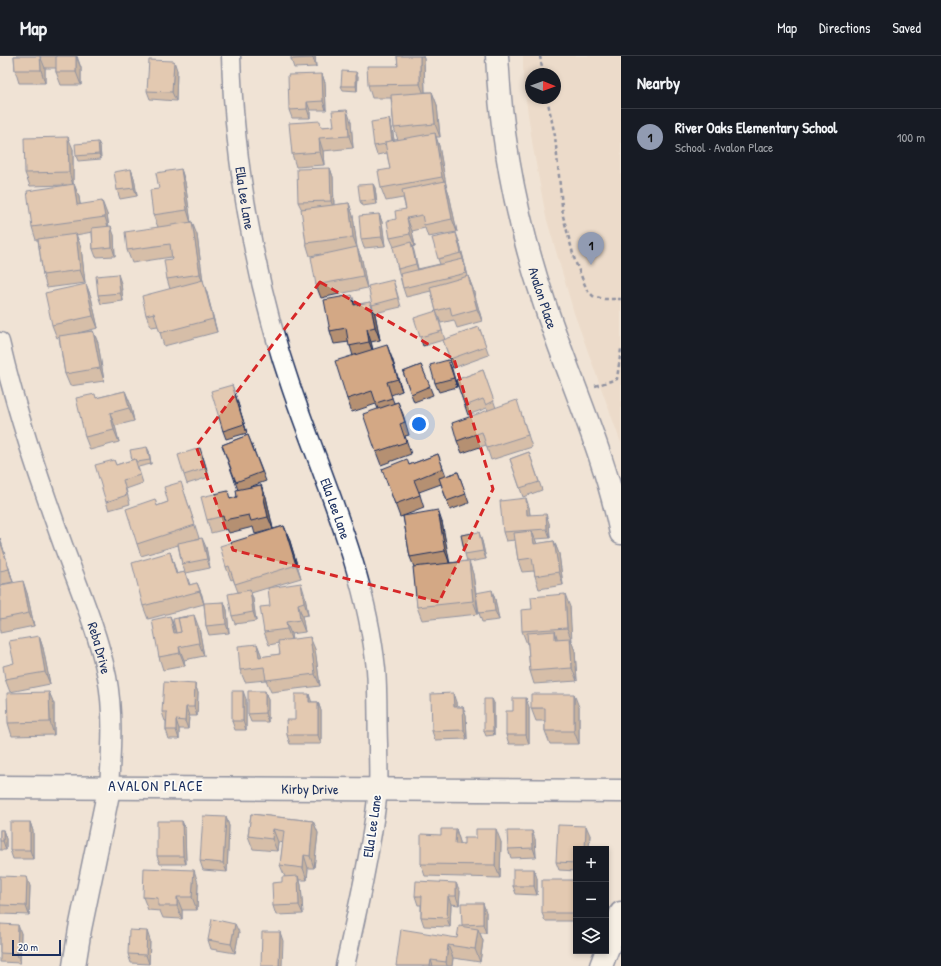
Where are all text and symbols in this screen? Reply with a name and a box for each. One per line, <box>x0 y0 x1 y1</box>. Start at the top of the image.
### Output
text: Map <box>20 15 47 41</box>
text: Map <box>777 18 797 37</box>
text: Directions <box>819 18 870 37</box>
text: Saved <box>892 18 921 37</box>
north arrow <box>525 68 561 104</box>
text: Nearby <box>637 71 680 94</box>
text: River Oaks Elementary School <box>675 117 837 138</box>
text: 1 <box>648 128 652 146</box>
text: 100 m <box>897 128 925 146</box>
text: School · Avalon Place <box>675 138 773 156</box>
street label: Ella Lee Lane <box>231 166 260 231</box>
pin: 1 <box>578 232 604 265</box>
street label: Avalon Place <box>524 265 563 332</box>
your location <box>409 414 429 434</box>
street label: Ella Lee Lane <box>316 475 356 542</box>
street label: Reba Drive <box>83 620 116 676</box>
district label: AVALON PLACE <box>108 775 204 796</box>
street label: Kirby Drive <box>281 779 339 799</box>
street label: Ella Lee Lane <box>358 793 385 859</box>
map controls <box>573 846 609 954</box>
button: + <box>573 846 609 882</box>
button: − <box>573 882 609 918</box>
button: layers <box>573 918 609 954</box>
scale bar <box>12 938 61 957</box>
text: 20 m <box>18 940 38 954</box>

